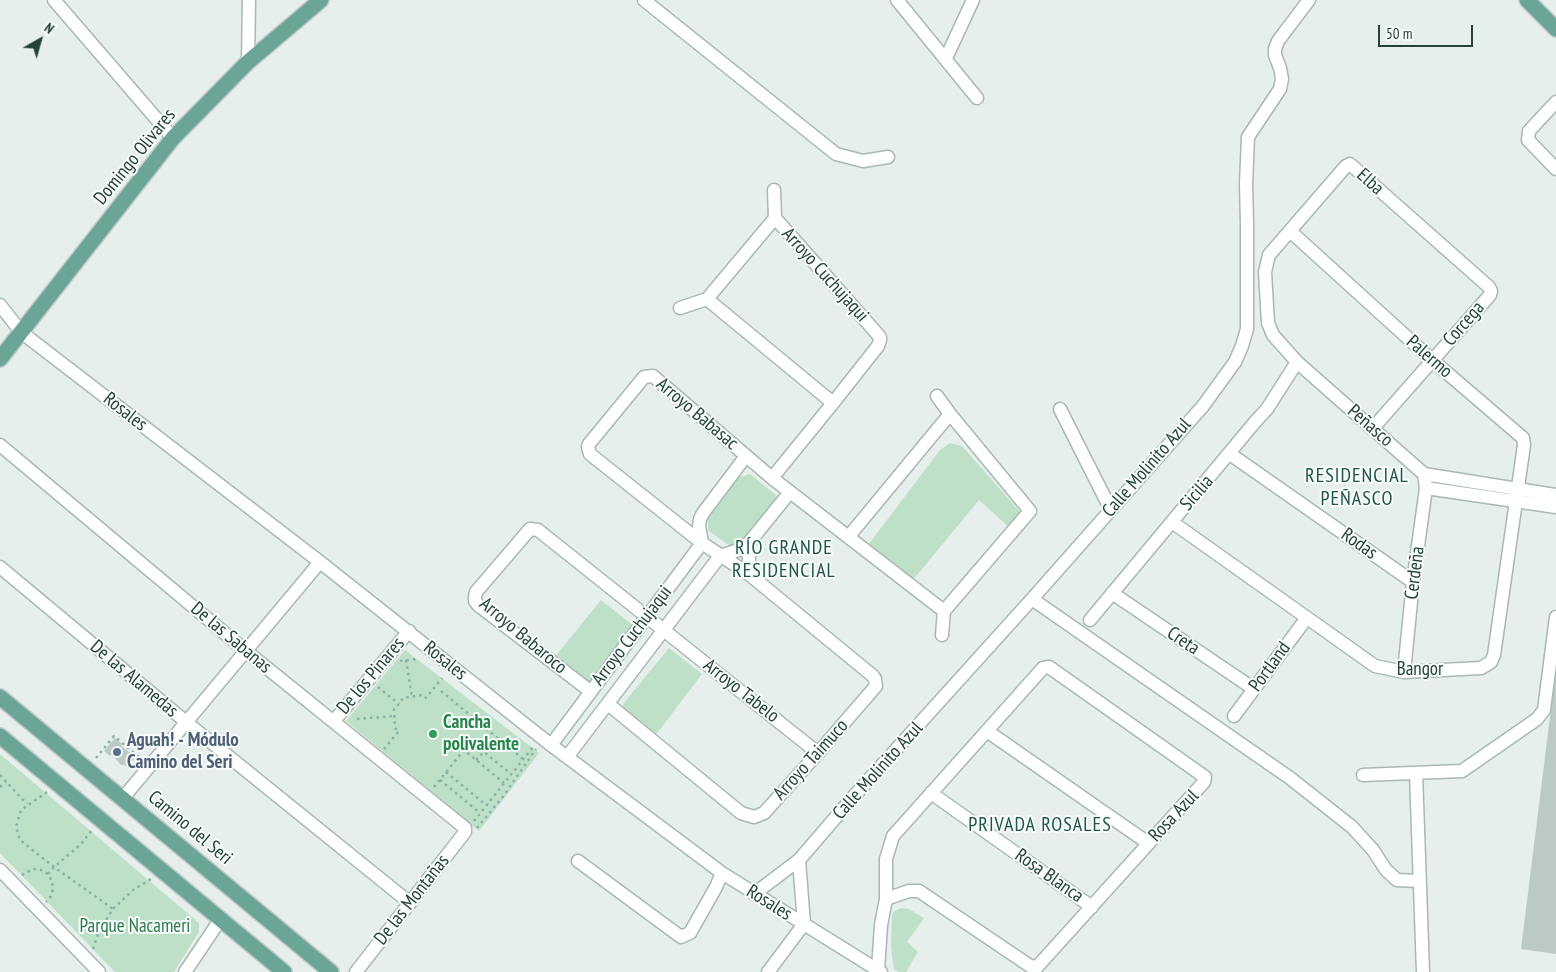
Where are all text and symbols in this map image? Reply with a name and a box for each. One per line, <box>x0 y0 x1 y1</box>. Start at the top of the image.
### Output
north arrow <box>15 15 65 65</box>
scale bar <box>1381 15 1476 47</box>
text: N <box>41 19 58 38</box>
text: 50 m <box>1386 24 1412 43</box>
street label: Domingo Olivares <box>89 104 181 210</box>
street label: Elba <box>1352 164 1388 200</box>
street label: Arroyo Cuchujaqui <box>777 223 873 327</box>
street label: Corcega <box>1438 297 1490 351</box>
street label: Palermo <box>1401 331 1457 383</box>
street label: Arroyo Babasac <box>651 373 743 455</box>
street label: Rosales <box>99 388 151 436</box>
street label: Peñasco <box>1343 400 1397 452</box>
street label: Calle Molinito Azul <box>1098 414 1196 522</box>
district label: RESIDENCIAL PEÑASCO <box>1304 464 1410 511</box>
street label: Sicilia <box>1176 471 1218 515</box>
street label: Rodas <box>1337 524 1381 564</box>
district label: RÍO GRANDE RESIDENCIAL <box>731 536 837 583</box>
street label: Cerdeña <box>1400 545 1430 601</box>
street label: Arroyo Cuchujaqui <box>587 582 677 690</box>
street label: Arroyo Babaroco <box>475 593 571 679</box>
street label: De las Sabanas <box>186 598 276 678</box>
street label: Creta <box>1162 622 1204 660</box>
street label: De los Pinares <box>332 633 410 719</box>
street label: De las Alamedas <box>85 636 183 722</box>
street label: Rosales <box>419 637 471 685</box>
street label: Portland <box>1244 638 1296 696</box>
street label: Arroyo Tabelo <box>699 654 783 728</box>
street label: Bangor <box>1397 659 1443 681</box>
place label: Cancha polivalente <box>443 712 519 756</box>
street label: Arroyo Taimuco <box>769 715 853 805</box>
street label: Calle Molinito Azul <box>828 717 928 825</box>
marker: Cancha polivalente <box>427 728 439 740</box>
place label: Aguah! - Módulo Camino del Seri <box>127 730 239 774</box>
marker: Aguah! - Módulo Camino del Seri <box>111 746 123 758</box>
street label: Rosa Azul <box>1144 785 1204 847</box>
street label: Camino del Seri <box>143 786 237 870</box>
district label: PRIVADA ROSALES <box>966 813 1114 837</box>
street label: Rosa Blanca <box>1010 844 1088 908</box>
street label: De las Montañas <box>370 850 454 950</box>
street label: Rosales <box>742 880 796 926</box>
park label: Parque Nacameri <box>80 916 190 938</box>

